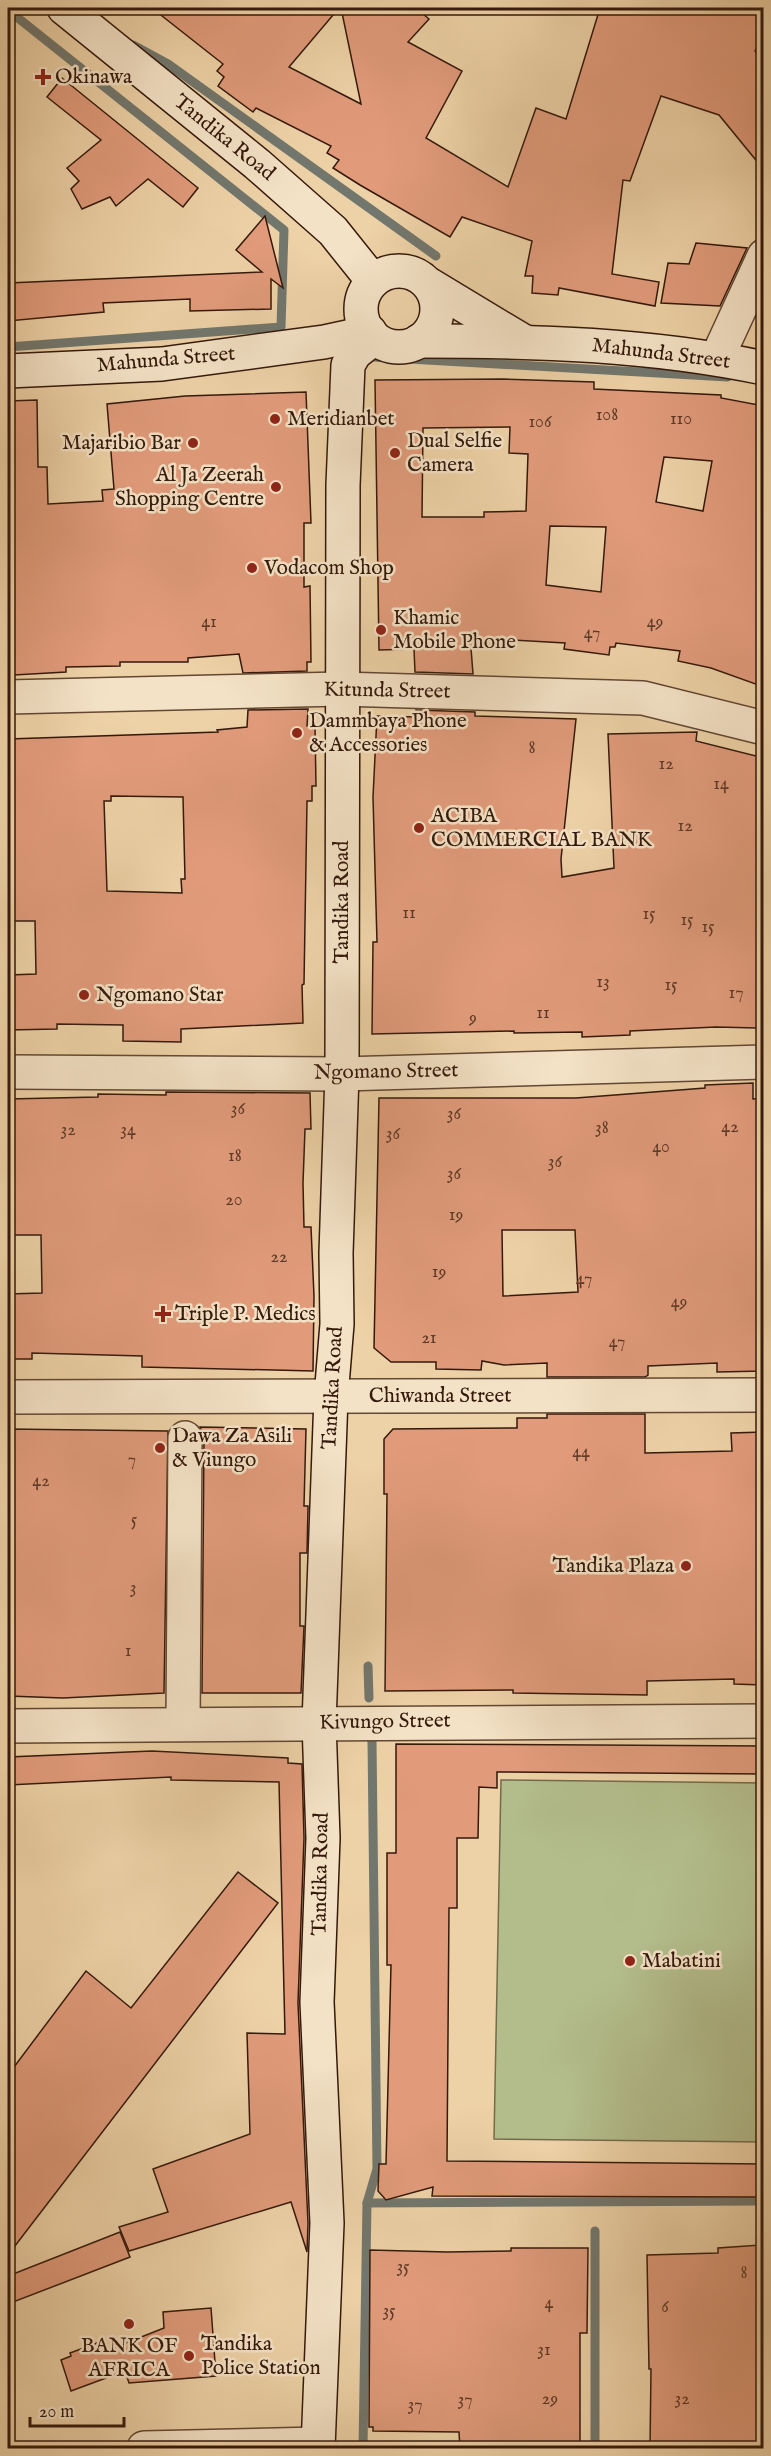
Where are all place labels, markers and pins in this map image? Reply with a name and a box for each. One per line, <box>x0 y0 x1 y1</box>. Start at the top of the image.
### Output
place label: Okinawa <box>55 64 133 91</box>
marker: Okinawa <box>36 70 50 84</box>
place label: Meridianbet <box>287 406 395 433</box>
marker: Meridianbet <box>268 412 282 426</box>
place label: Dual Selfie Camera <box>407 428 503 479</box>
place label: Majaribio Bar <box>62 430 181 457</box>
marker: Majaribio Bar <box>186 436 200 450</box>
marker: Dual Selfie Camera <box>388 446 402 460</box>
place label: Al Ja Zeerah Shopping Centre <box>115 462 264 513</box>
marker: Al Ja Zeerah Shopping Centre <box>269 480 283 494</box>
place label: Vodacom Shop <box>263 555 394 582</box>
marker: Vodacom Shop <box>245 561 259 575</box>
place label: Khamic Mobile Phone <box>393 605 516 656</box>
marker: Khamic Mobile Phone <box>374 623 388 637</box>
place label: Dammbaya Phone & Accessories <box>309 708 467 759</box>
marker: Dammbaya Phone & Accessories <box>290 726 304 740</box>
place label: ACIBA COMMERCIAL BANK <box>430 803 653 854</box>
marker: ACIBA COMMERCIAL BANK <box>412 821 426 835</box>
place label: Ngomano Star <box>96 982 224 1009</box>
marker: Ngomano Star <box>77 988 91 1002</box>
place label: Triple P. Medics <box>175 1301 316 1328</box>
marker: Triple P. Medics <box>156 1307 170 1321</box>
place label: Dawa Za Asili & Viungo <box>172 1423 292 1474</box>
marker: Dawa Za Asili & Viungo <box>153 1441 167 1455</box>
place label: Tandika Plaza <box>553 1553 675 1580</box>
marker: Tandika Plaza <box>679 1559 693 1573</box>
place label: Mabatini <box>642 1948 721 1975</box>
marker: Mabatini <box>623 1954 637 1968</box>
marker: BANK OF AFRICA <box>122 2317 136 2331</box>
place label: Tandika Police Station <box>201 2331 321 2382</box>
place label: BANK OF AFRICA <box>81 2333 177 2384</box>
marker: Tandika Police Station <box>182 2349 196 2363</box>

